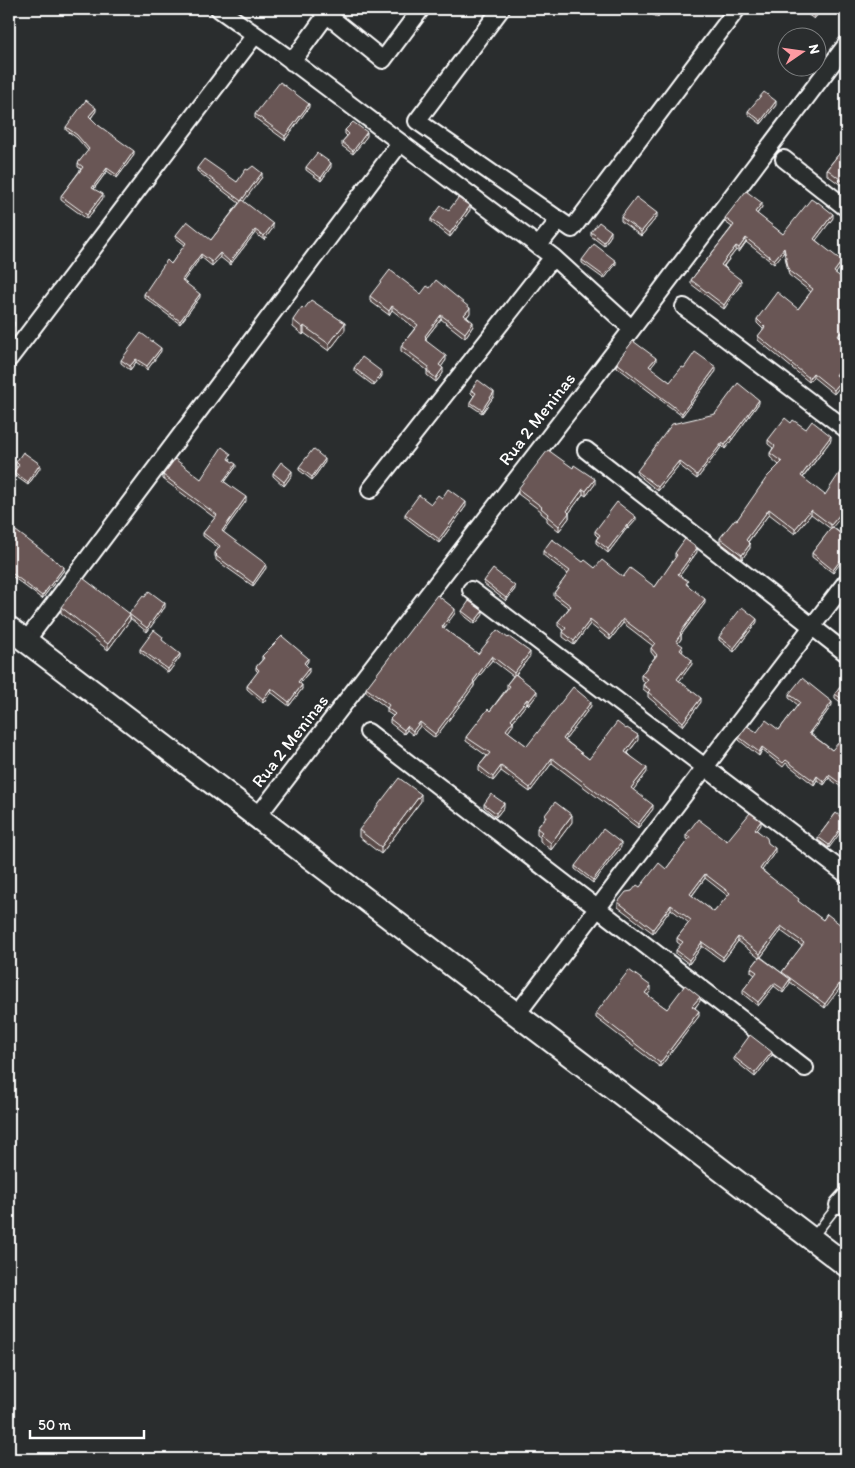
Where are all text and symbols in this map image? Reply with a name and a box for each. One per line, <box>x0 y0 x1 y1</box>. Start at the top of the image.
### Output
north arrow <box>778 28 828 78</box>
text: N <box>805 43 824 56</box>
street label: Rua 2 Meninas <box>494 368 580 470</box>
street label: Rua 2 Meninas <box>247 690 333 792</box>
scale bar <box>30 1408 144 1440</box>
text: 50 m <box>38 1416 71 1434</box>

